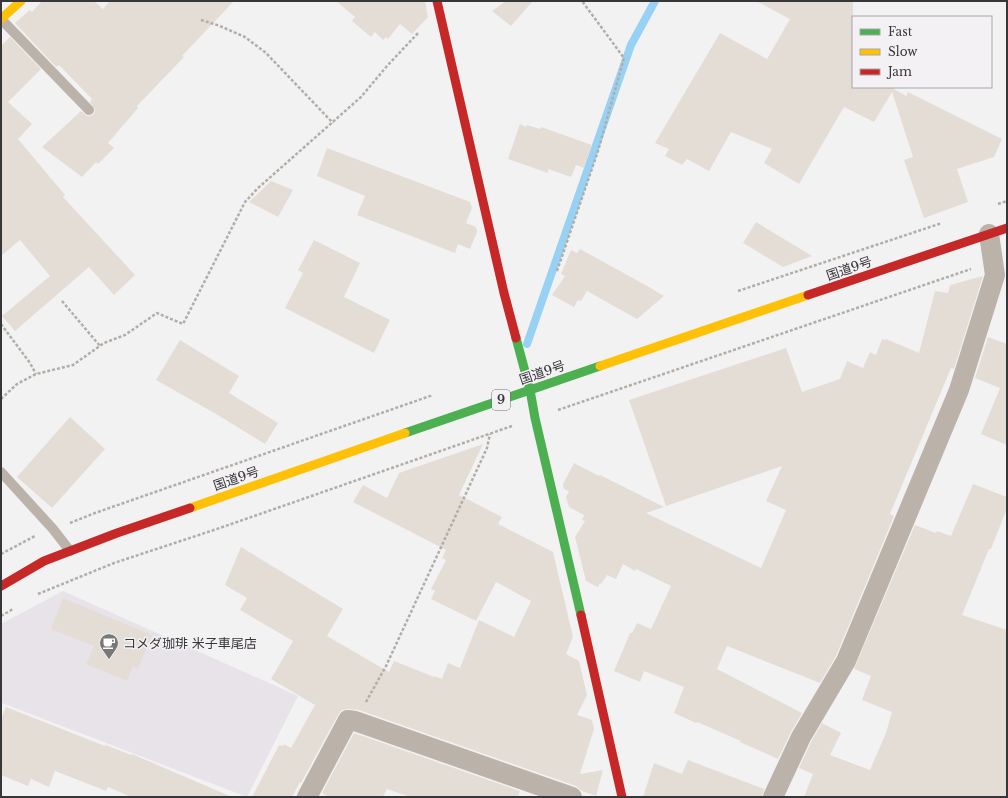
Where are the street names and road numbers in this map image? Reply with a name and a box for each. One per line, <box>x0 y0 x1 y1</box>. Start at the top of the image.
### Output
street label: 国道9号 <box>824 253 874 284</box>
street label: 国道9号 <box>517 357 567 388</box>
road number: 9 <box>492 390 510 410</box>
street label: 国道9号 <box>211 463 261 494</box>

